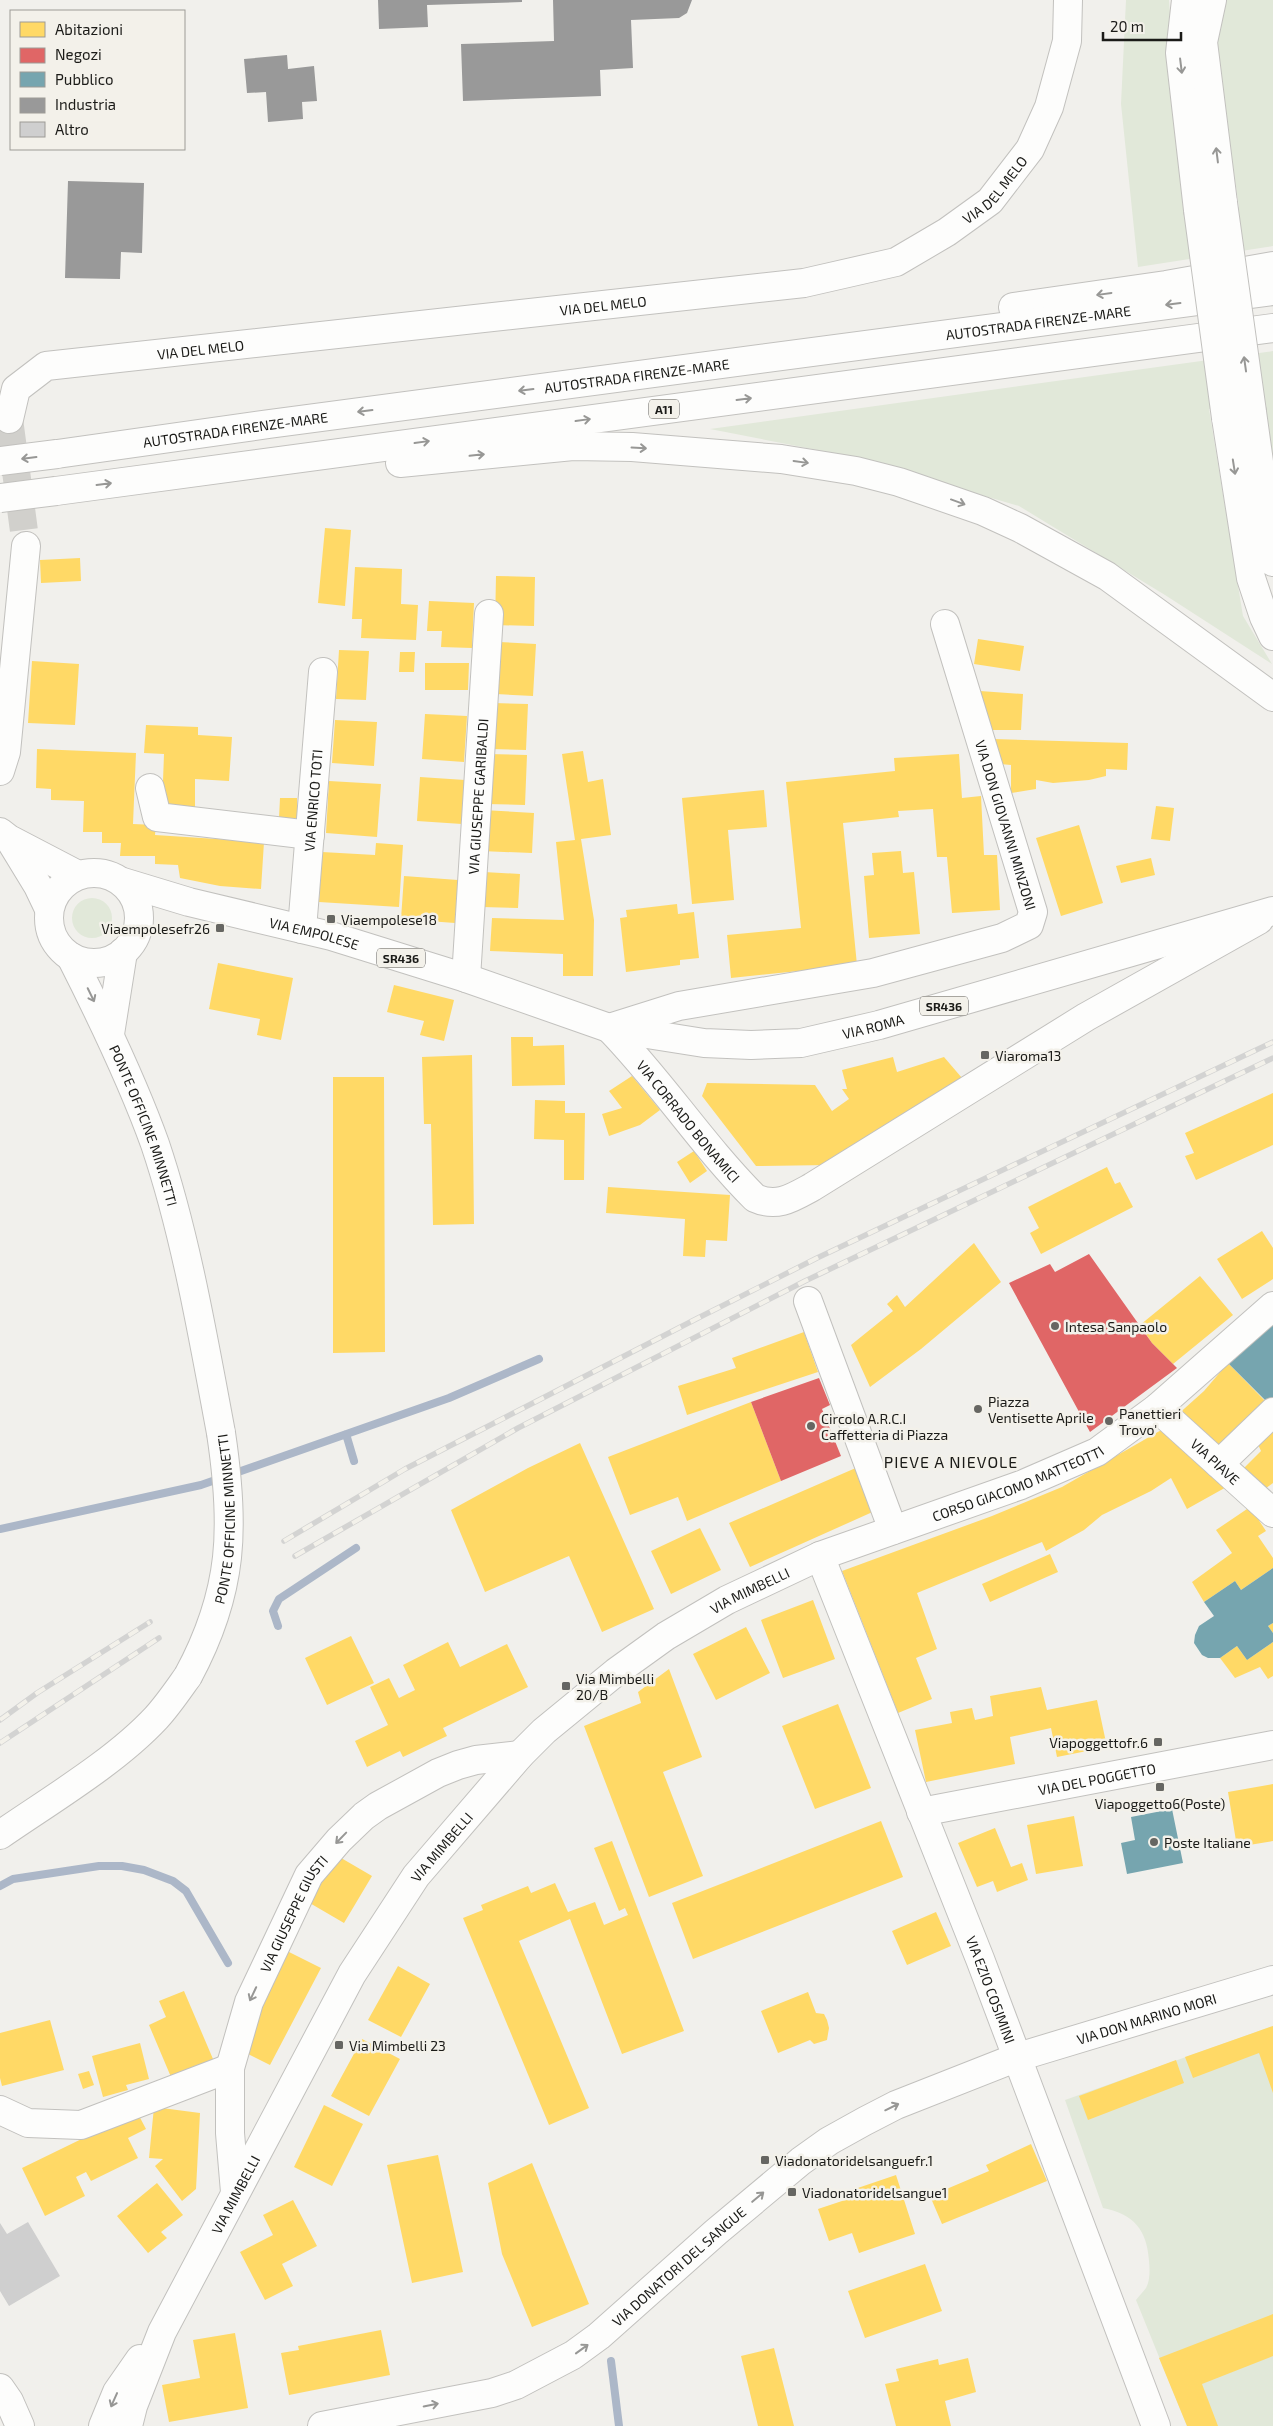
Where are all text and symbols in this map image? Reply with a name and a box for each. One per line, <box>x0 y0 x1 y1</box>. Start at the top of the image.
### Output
legend <box>10 10 185 150</box>
scale bar <box>1103 10 1180 42</box>
text: 20 m <box>1110 17 1144 35</box>
text: Abitazioni <box>55 20 123 38</box>
text: Negozi <box>55 45 102 63</box>
one-way arrow <box>1176 57 1186 73</box>
text: Pubblico <box>55 70 113 88</box>
text: Industria <box>55 95 116 113</box>
text: Altro <box>55 120 89 138</box>
one-way arrow <box>1212 147 1222 163</box>
street label: VIA DEL MELO <box>959 152 1030 227</box>
one-way arrow <box>1096 289 1112 299</box>
street label: VIA DEL MELO <box>559 292 647 318</box>
one-way arrow <box>1165 300 1181 310</box>
street label: AUTOSTRADA FIRENZE-MARE <box>945 301 1132 343</box>
street label: VIA DEL MELO <box>156 336 245 362</box>
street label: AUTOSTRADA FIRENZE-MARE <box>543 355 730 396</box>
one-way arrow <box>1240 356 1250 372</box>
one-way arrow <box>518 385 534 395</box>
one-way arrow <box>735 394 751 404</box>
road number: A11 <box>649 399 679 418</box>
one-way arrow <box>357 407 373 417</box>
street label: AUTOSTRADA FIRENZE-MARE <box>142 408 329 450</box>
one-way arrow <box>574 415 590 425</box>
one-way arrow <box>413 437 429 447</box>
one-way arrow <box>631 443 647 452</box>
one-way arrow <box>469 450 485 460</box>
one-way arrow <box>21 453 37 463</box>
one-way arrow <box>793 457 809 467</box>
one-way arrow <box>1229 458 1239 474</box>
one-way arrow <box>96 479 112 489</box>
one-way arrow <box>950 498 965 507</box>
street label: VIA GIUSEPPE GARIBALDI <box>464 718 491 875</box>
street label: VIA DON GIOVANNI MINZONI <box>972 738 1040 912</box>
street label: VIA ENRICO TOTI <box>300 749 325 852</box>
place label: Viaempolese18 <box>341 911 437 928</box>
street label: VIA EMPOLESE <box>268 913 361 953</box>
marker: Viaempolese18 <box>325 913 337 925</box>
place label: Viaempolesefr26 <box>101 920 210 937</box>
marker: Viaempolesefr26 <box>214 922 226 934</box>
road number: SR436 <box>377 948 425 968</box>
one-way arrow <box>86 988 96 1003</box>
road number: SR436 <box>920 996 968 1016</box>
street label: VIA ROMA <box>841 1010 906 1042</box>
street label: PONTE OFFICINE MINNETTI <box>107 1042 182 1208</box>
place label: Viaroma13 <box>995 1047 1061 1064</box>
marker: Viaroma13 <box>979 1049 991 1061</box>
street label: VIA CORRADO BONAMICI <box>633 1056 744 1185</box>
place label: Intesa Sanpaolo <box>1065 1318 1167 1335</box>
marker: Intesa Sanpaolo <box>1049 1320 1061 1332</box>
place label: Piazza Ventisette Aprile <box>988 1393 1094 1426</box>
marker: Piazza Ventisette Aprile <box>972 1403 984 1415</box>
place label: Panettieri Trovo' <box>1119 1405 1181 1438</box>
place label: Circolo A.R.C.I Caffetteria di Piazza <box>821 1410 948 1443</box>
marker: Panettieri Trovo' <box>1103 1415 1115 1427</box>
marker: Circolo A.R.C.I Caffetteria di Piazza <box>805 1420 817 1432</box>
street label: PONTE OFFICINE MINNETTI <box>210 1433 237 1606</box>
street label: VIA PIAVE <box>1188 1434 1244 1488</box>
street label: CORSO GIACOMO MATTEOTTI <box>930 1442 1107 1524</box>
district label: PIEVE A NIEVOLE <box>884 1452 1018 1471</box>
street label: VIA MIMBELLI <box>707 1563 792 1617</box>
place label: Via Mimbelli 20/B <box>576 1670 654 1703</box>
marker: Via Mimbelli 20/B <box>560 1680 572 1692</box>
place label: Viapoggettofr.6 <box>1049 1734 1148 1751</box>
marker: Viapoggettofr.6 <box>1152 1736 1164 1748</box>
street label: VIA DEL POGGETTO <box>1037 1759 1157 1798</box>
marker: Viapoggetto6(Poste) <box>1154 1781 1166 1793</box>
place label: Viapoggetto6(Poste) <box>1095 1795 1225 1812</box>
street label: VIA MIMBELLI <box>406 1808 476 1885</box>
one-way arrow <box>335 1832 347 1845</box>
place label: Poste Italiane <box>1164 1834 1251 1851</box>
marker: Poste Italiane <box>1148 1836 1160 1848</box>
street label: VIA GIUSEPPE GIUSTI <box>256 1851 331 1975</box>
street label: VIA EZIO COSIMINI <box>963 1933 1019 2046</box>
one-way arrow <box>248 1986 257 2001</box>
street label: VIA DON MARINO MORI <box>1074 1989 1218 2047</box>
place label: Via Mimbelli 23 <box>349 2037 446 2054</box>
marker: Via Mimbelli 23 <box>333 2039 345 2051</box>
one-way arrow <box>884 2102 899 2112</box>
street label: VIA MIMBELLI <box>207 2152 263 2236</box>
place label: Viadonatoridelsanguefr.1 <box>775 2152 933 2169</box>
marker: Viadonatoridelsanguefr.1 <box>759 2154 771 2166</box>
place label: Viadonatoridelsangue1 <box>802 2184 947 2201</box>
marker: Viadonatoridelsangue1 <box>786 2186 798 2198</box>
one-way arrow <box>751 2192 764 2203</box>
street label: VIA DONATORI DEL SANGUE <box>608 2203 749 2329</box>
one-way arrow <box>575 2344 589 2354</box>
one-way arrow <box>108 2392 118 2407</box>
one-way arrow <box>423 2400 439 2409</box>

